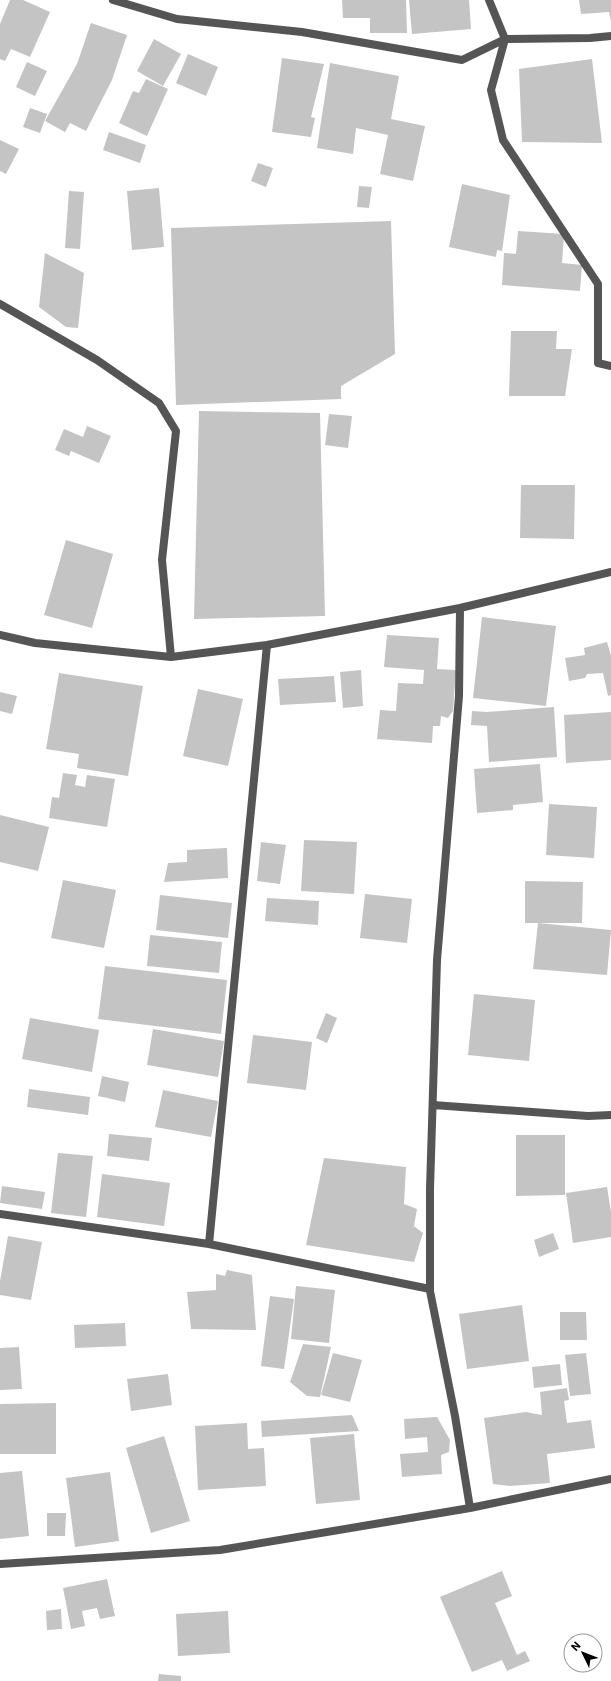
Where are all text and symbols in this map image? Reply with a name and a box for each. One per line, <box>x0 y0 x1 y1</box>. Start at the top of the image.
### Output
north arrow <box>563 1633 603 1673</box>
text: N <box>569 1639 584 1654</box>

